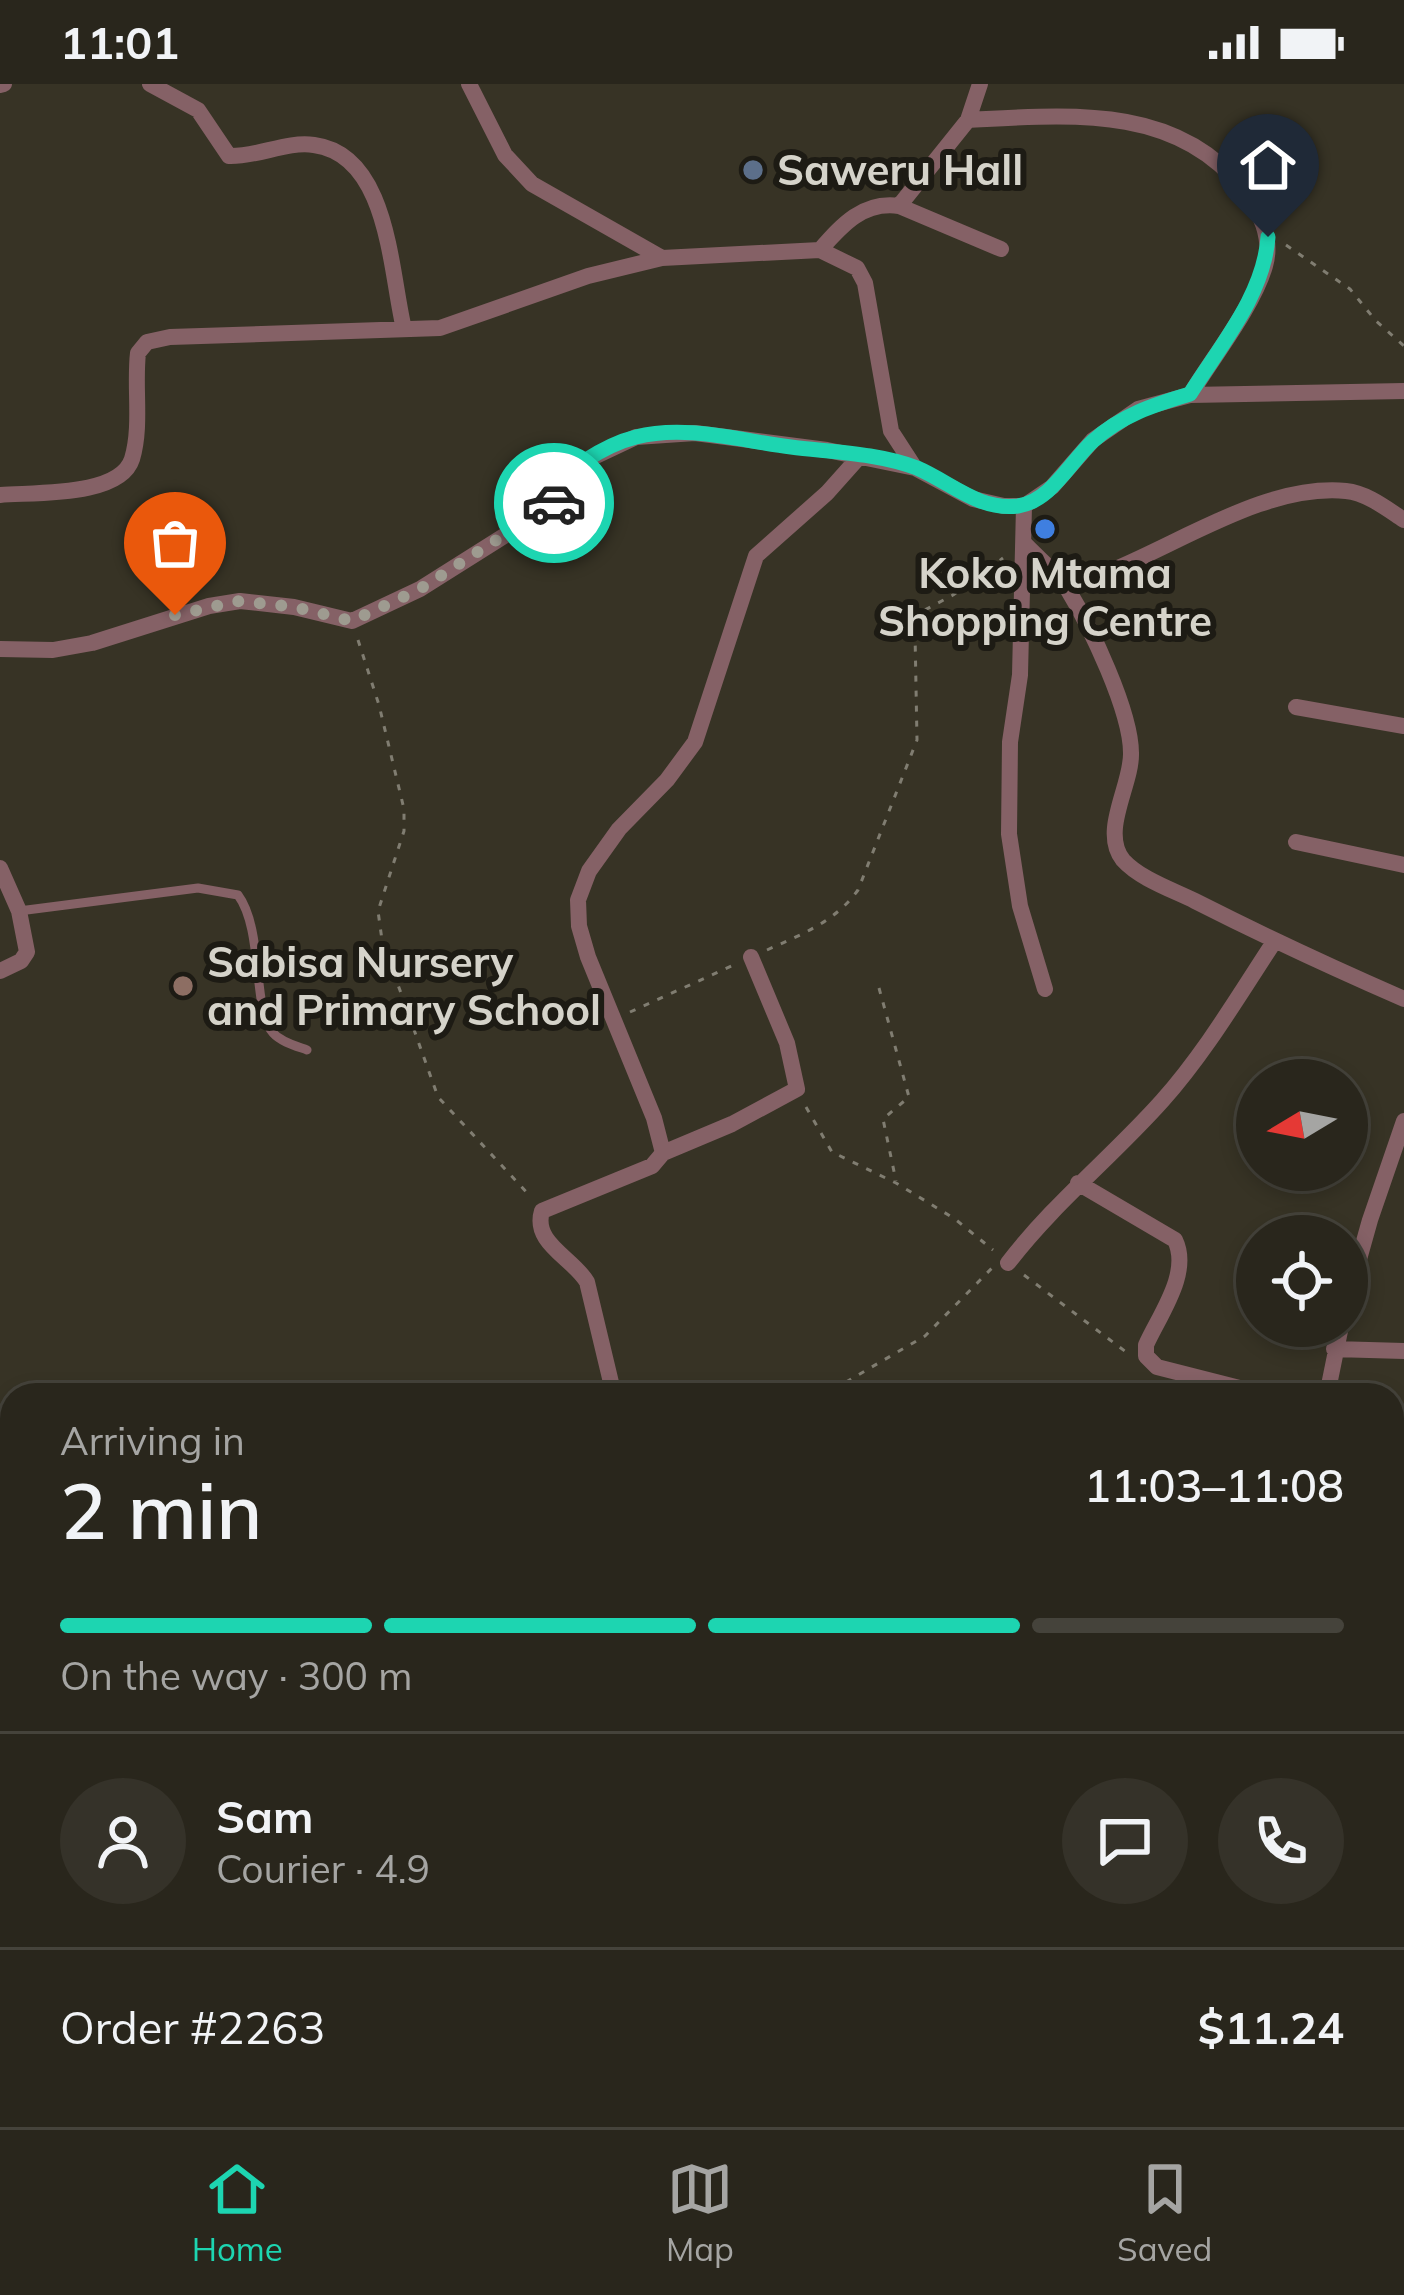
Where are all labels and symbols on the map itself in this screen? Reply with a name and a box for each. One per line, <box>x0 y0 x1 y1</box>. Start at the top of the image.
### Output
pin <box>1217 114 1319 237</box>
place label: Saweru Hall <box>777 143 1023 196</box>
marker: Saweru Hall <box>740 157 766 183</box>
courier <box>494 443 614 563</box>
pin <box>124 492 226 615</box>
marker: Koko Mtama Shopping Centre <box>1032 516 1058 542</box>
place label: Koko Mtama Shopping Centre <box>878 546 1212 647</box>
place label: Sabisa Nursery and Primary School <box>207 935 601 1036</box>
marker: Sabisa Nursery and Primary School <box>170 973 196 999</box>
north arrow <box>1236 1059 1368 1191</box>

